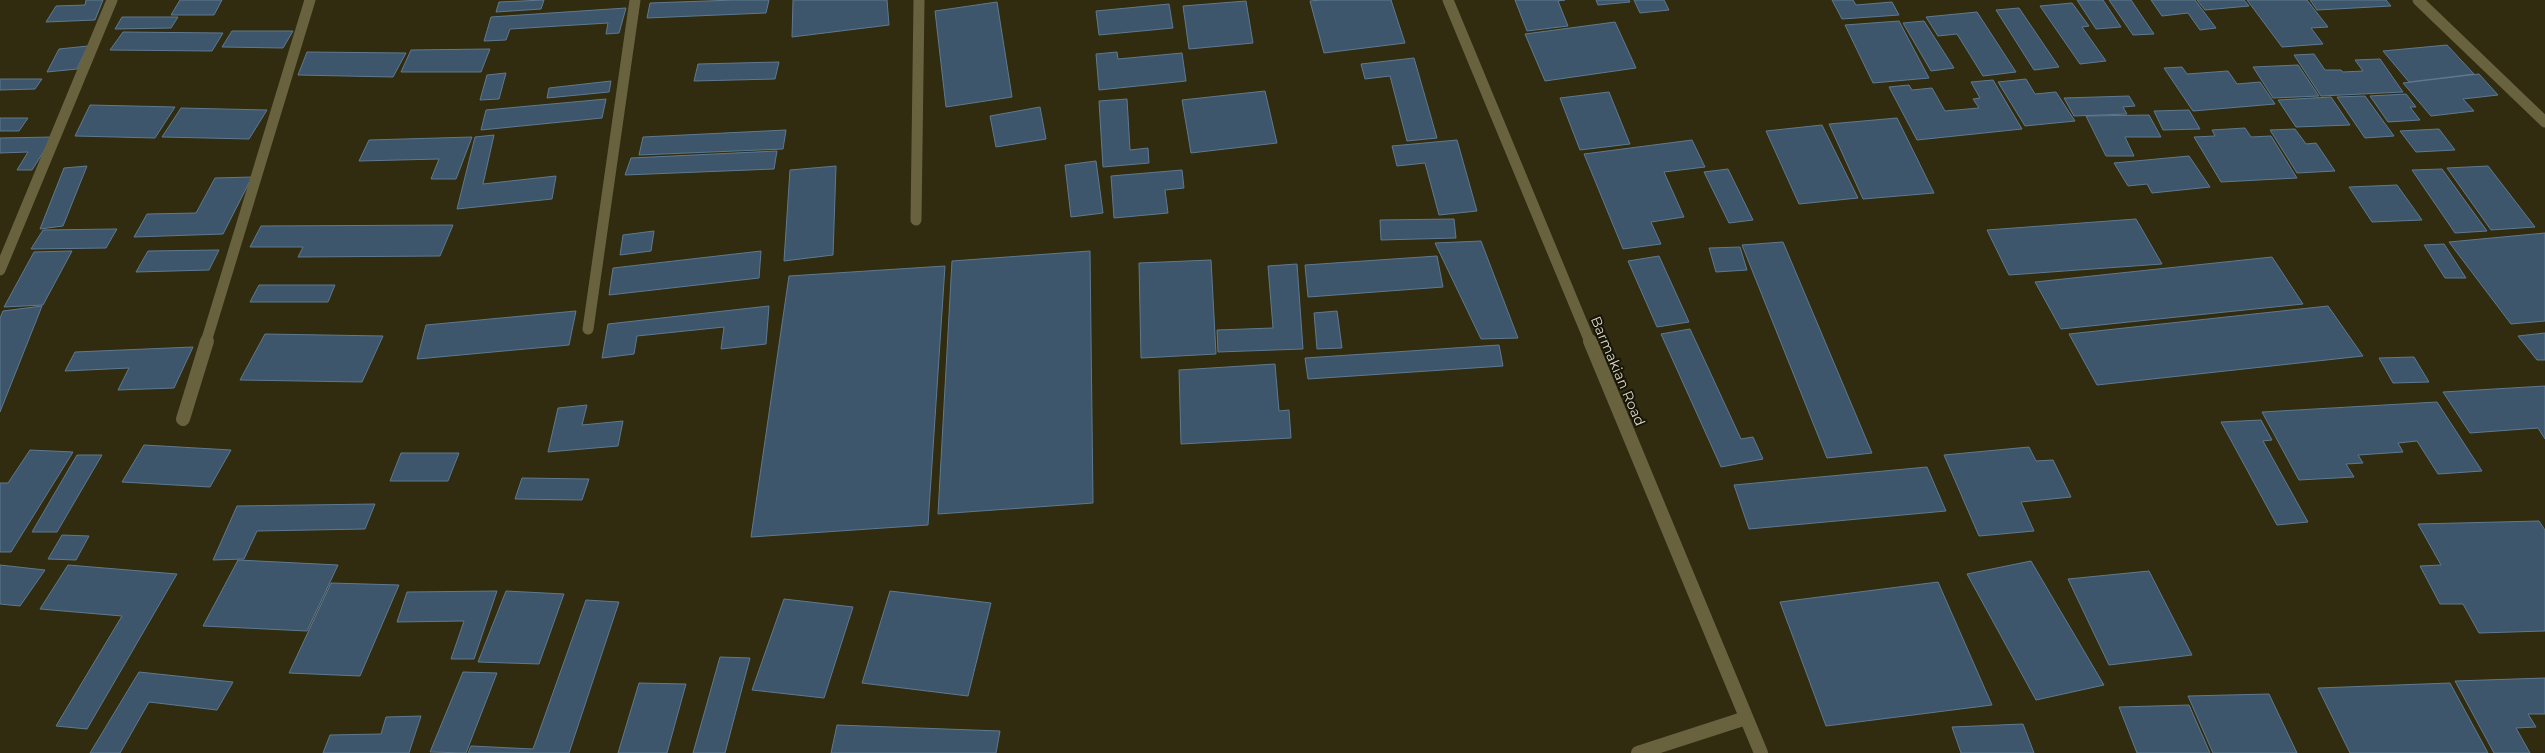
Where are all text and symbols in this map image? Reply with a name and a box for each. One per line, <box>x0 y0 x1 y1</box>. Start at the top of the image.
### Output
street label: Barmakian Road <box>1587 313 1649 429</box>

